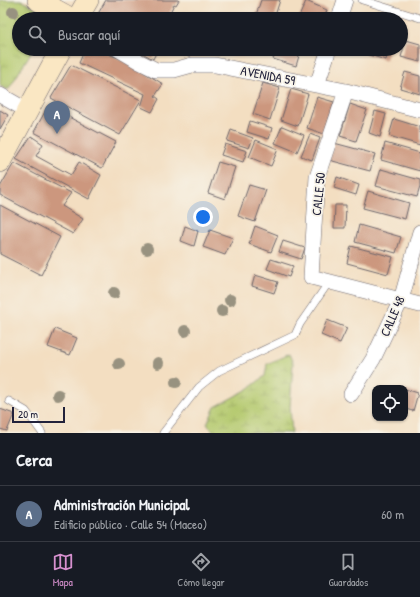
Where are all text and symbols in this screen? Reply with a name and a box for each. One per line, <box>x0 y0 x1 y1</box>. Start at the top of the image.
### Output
search box <box>12 12 408 56</box>
icon: search <box>26 23 48 45</box>
text: Buscar aquí <box>58 24 121 45</box>
street label: AVENIDA 59 <box>239 61 297 89</box>
pin: A <box>44 101 70 134</box>
street label: CALLE 50 <box>307 171 329 216</box>
your location <box>193 207 213 227</box>
street label: CALLE 48 <box>375 293 409 339</box>
map controls <box>372 385 408 421</box>
button: locate <box>372 385 408 421</box>
scale bar <box>12 405 65 424</box>
text: 20 m <box>18 407 38 421</box>
text: Cerca <box>16 448 52 471</box>
text: Administración Municipal <box>54 494 189 515</box>
text: A <box>26 505 32 523</box>
text: 60 m <box>381 505 404 523</box>
text: Edificio público · Calle 54 (Maceo) <box>54 515 207 533</box>
tab: Mapa <box>52 551 74 589</box>
tab: Cómo llegar <box>177 551 225 589</box>
tab: Guardados <box>328 551 368 589</box>

